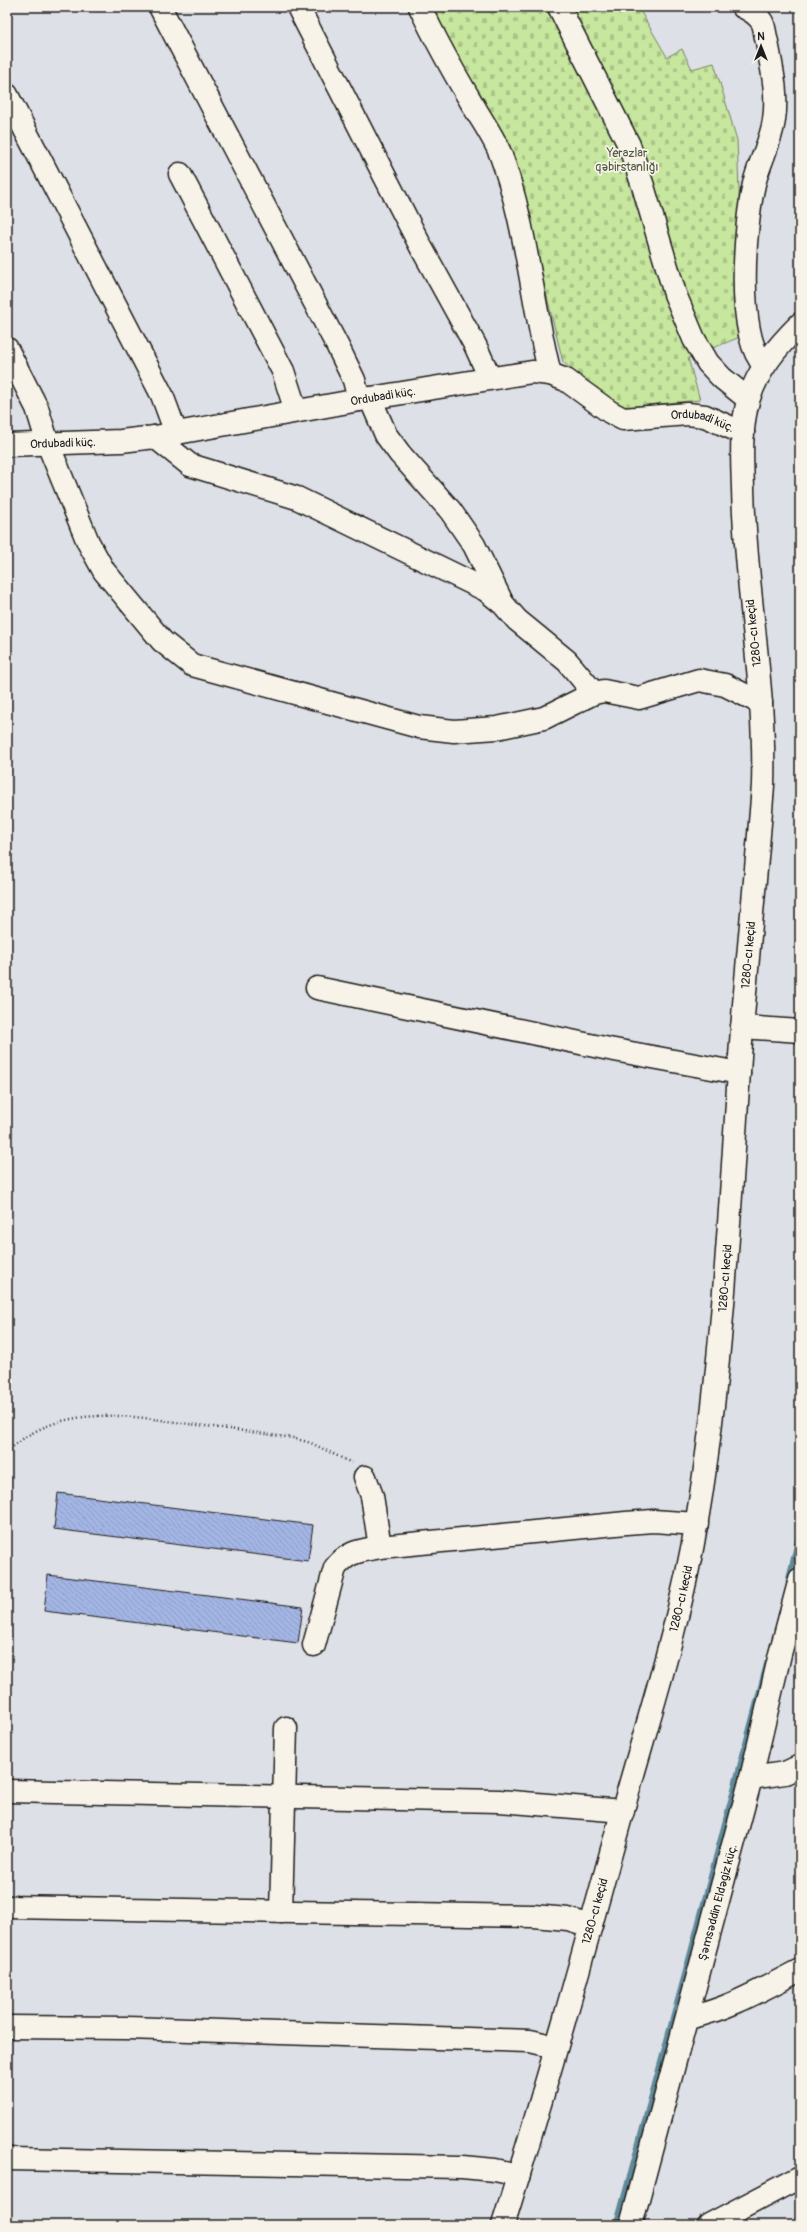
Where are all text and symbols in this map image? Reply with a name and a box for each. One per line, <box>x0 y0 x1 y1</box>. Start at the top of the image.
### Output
north arrow <box>741 26 781 66</box>
text: N <box>757 30 765 43</box>
park label: Yerazlar qəbirstanlığı <box>596 146 658 175</box>
street label: Ordubadi küç. <box>349 383 417 409</box>
street label: Ordubadi küç. <box>670 406 737 436</box>
street label: Ordubadi küç. <box>30 434 96 452</box>
street label: 1280-cı keçid <box>743 598 765 668</box>
street label: 1280-cı keçid <box>738 920 759 990</box>
street label: 1280-cı keçid <box>715 1244 735 1313</box>
street label: 1280-cı keçid <box>666 1564 696 1634</box>
street label: Şəmsəddin Eldəgiz küç. <box>695 1843 740 1962</box>
street label: 1280-cı keçid <box>579 1876 611 1946</box>

